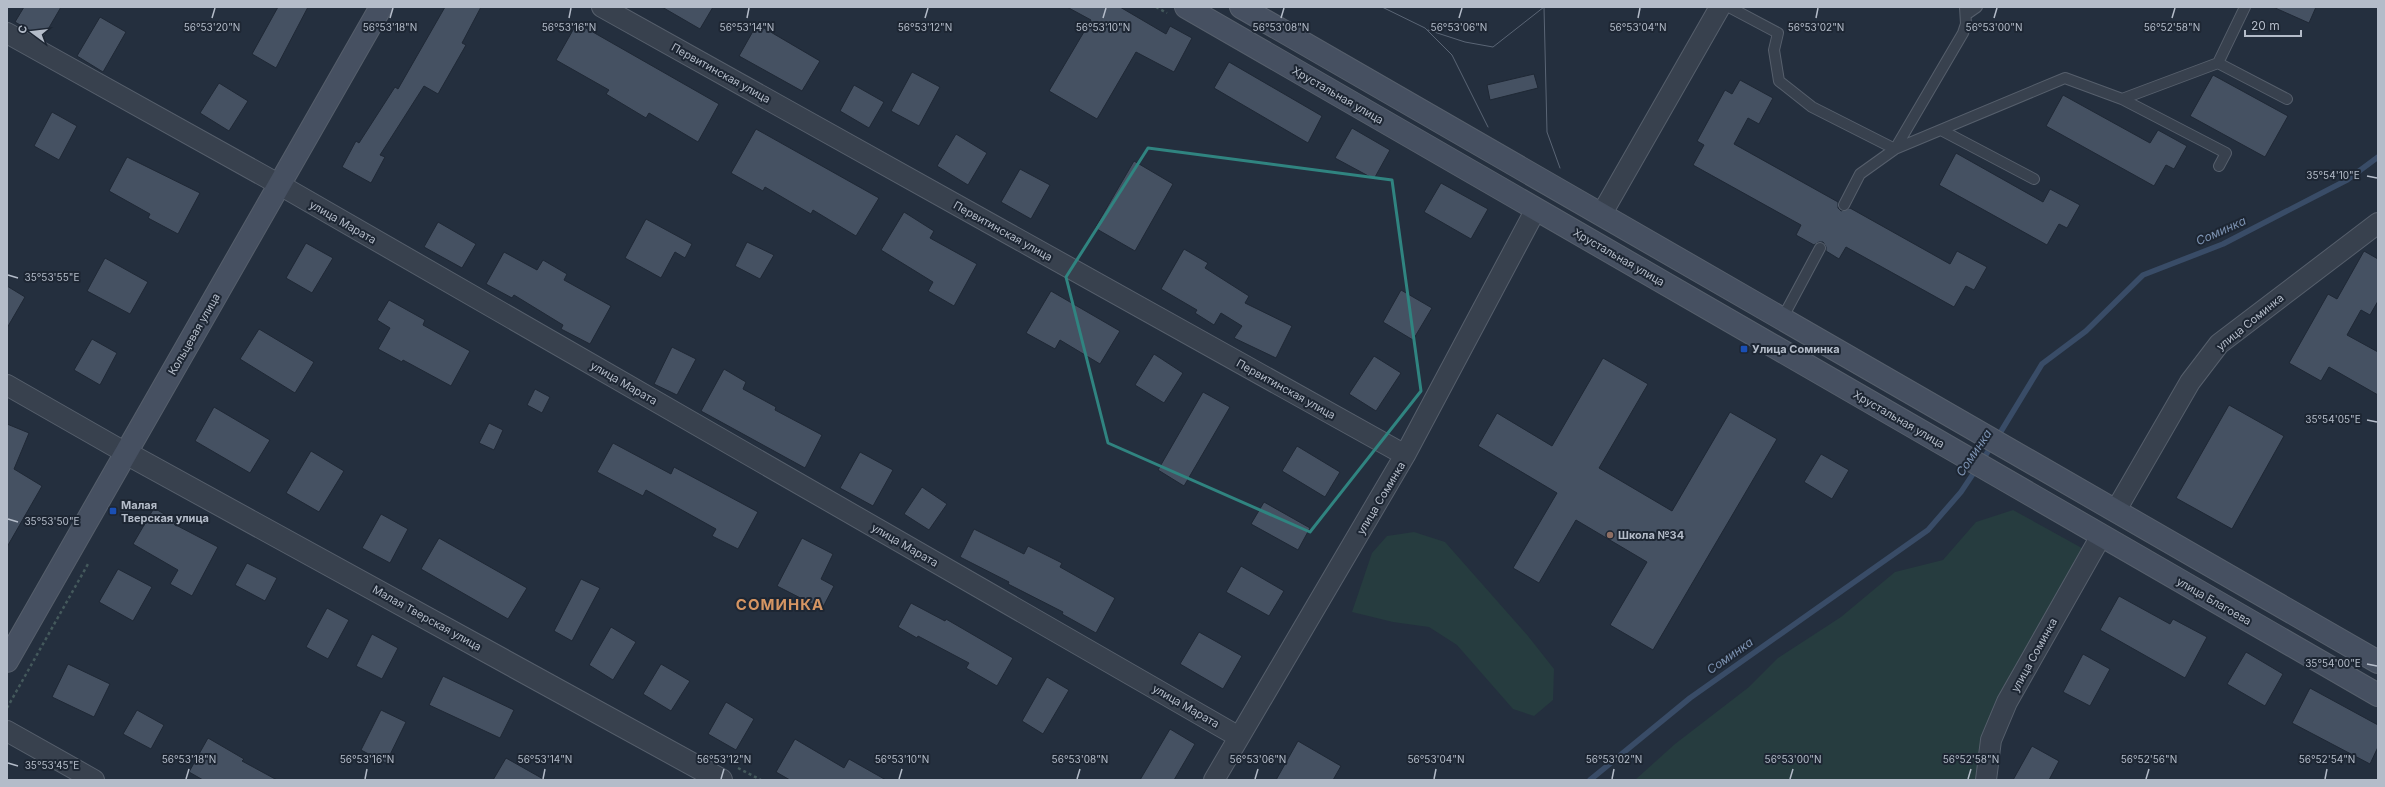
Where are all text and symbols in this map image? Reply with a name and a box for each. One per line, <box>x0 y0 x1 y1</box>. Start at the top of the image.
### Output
north arrow <box>12 12 52 52</box>
scale bar <box>2245 12 2301 38</box>
text: 20 m <box>2251 18 2280 33</box>
text: 56°53'20"N <box>184 21 240 33</box>
text: 56°53'18"N <box>363 21 417 33</box>
text: 56°53'16"N <box>542 21 596 33</box>
text: 56°53'14"N <box>720 21 774 33</box>
text: 56°53'12"N <box>898 21 952 33</box>
text: 56°53'10"N <box>1076 21 1130 33</box>
text: 56°53'08"N <box>1253 21 1309 33</box>
text: 56°53'06"N <box>1431 21 1487 33</box>
text: 56°53'04"N <box>1609 21 1667 33</box>
text: 56°53'02"N <box>1788 21 1844 33</box>
text: 56°53'00"N <box>1966 21 2022 33</box>
text: 56°52'58"N <box>2144 21 2200 33</box>
text: С <box>15 24 30 35</box>
street label: Первитинская улица <box>669 40 773 106</box>
street label: Хрустальная улица <box>1290 63 1386 127</box>
text: 35°54'10"E <box>2306 169 2360 181</box>
street label: улица Марата <box>307 197 379 247</box>
street label: Первитинская улица <box>951 198 1055 264</box>
water label: Соминка <box>2193 213 2248 248</box>
street label: Хрустальная улица <box>1571 225 1667 289</box>
text: 35°53'55"E <box>25 271 79 283</box>
street label: Кольцевая улица <box>165 291 223 377</box>
street label: улица Соминка <box>2213 291 2287 353</box>
place label: Улица Соминка <box>1752 342 1840 356</box>
marker: Улица Соминка <box>1739 344 1749 354</box>
street label: Первитинская улица <box>1234 356 1338 422</box>
street label: улица Марата <box>588 358 660 408</box>
street label: Хрустальная улица <box>1851 387 1947 451</box>
text: 35°54'05"E <box>2305 413 2361 425</box>
water label: Соминка <box>1952 426 1995 479</box>
street label: улица Соминка <box>1354 459 1408 537</box>
place label: Малая Тверская улица <box>121 498 209 525</box>
marker: Малая Тверская улица <box>108 506 118 516</box>
text: 35°53'50"E <box>24 515 80 527</box>
street label: улица Марата <box>869 520 941 570</box>
place label: Школа №34 <box>1618 528 1684 542</box>
marker: Школа №34 <box>1605 530 1615 540</box>
street label: улица Благоева <box>2174 574 2254 628</box>
street label: Малая Тверская улица <box>370 582 484 654</box>
district label: СОМИНКА <box>736 595 824 614</box>
street label: улица Соминка <box>2008 615 2060 695</box>
water label: Соминка <box>1704 634 1756 677</box>
text: 35°54'00"E <box>2305 657 2361 669</box>
street label: улица Марата <box>1150 681 1222 731</box>
text: 56°53'18"N <box>162 753 216 765</box>
text: 56°53'16"N <box>340 753 394 765</box>
text: 56°53'14"N <box>518 753 572 765</box>
text: 56°53'12"N <box>697 753 751 765</box>
text: 56°53'10"N <box>875 753 929 765</box>
text: 56°53'08"N <box>1052 753 1108 765</box>
text: 56°53'06"N <box>1230 753 1286 765</box>
text: 56°53'04"N <box>1407 753 1465 765</box>
text: 56°53'02"N <box>1586 753 1642 765</box>
text: 56°53'00"N <box>1765 753 1821 765</box>
text: 56°52'58"N <box>1943 753 1999 765</box>
text: 56°52'56"N <box>2121 753 2177 765</box>
text: 56°52'54"N <box>2299 753 2355 765</box>
text: 35°53'45"E <box>25 759 79 771</box>

